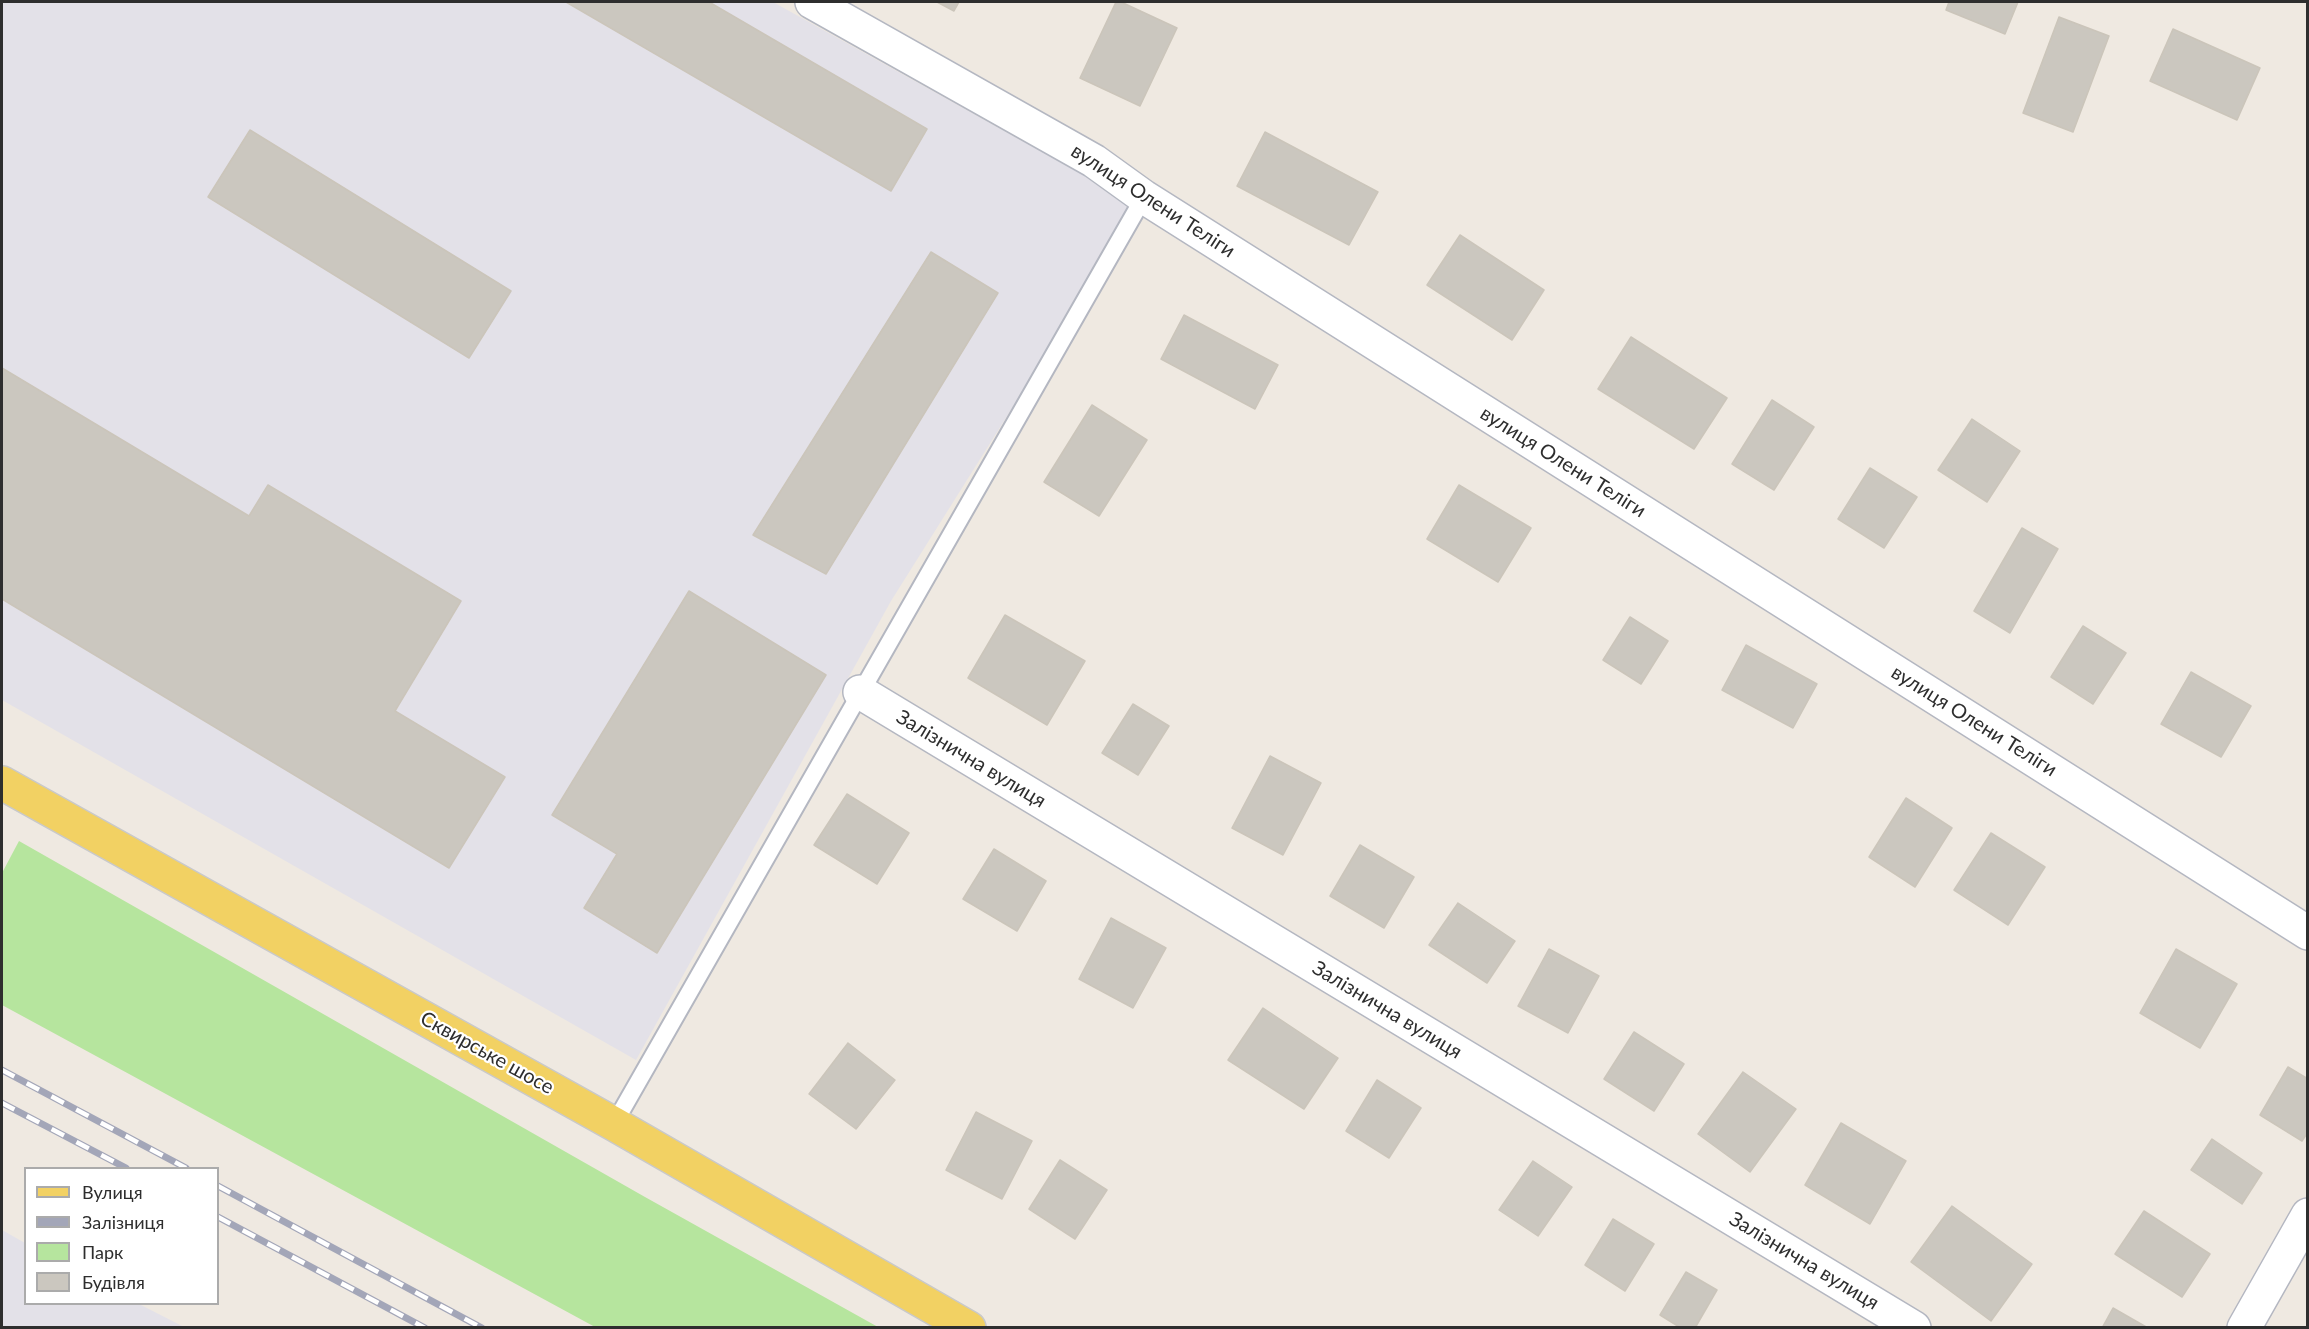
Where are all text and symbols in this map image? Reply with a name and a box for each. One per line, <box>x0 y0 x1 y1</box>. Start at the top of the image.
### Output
street label: вулиця Олени Теліги <box>1066 139 1240 263</box>
street label: вулиця Олени Теліги <box>1476 401 1650 523</box>
street label: вулиця Олени Теліги <box>1887 660 2061 782</box>
street label: Залізнична вулиця <box>892 705 1050 813</box>
street label: Залізнична вулиця <box>1308 956 1466 1064</box>
street label: Сквирське шосе <box>416 1006 558 1100</box>
legend <box>24 1167 219 1305</box>
text: Вулиця <box>82 1181 143 1203</box>
street label: Залізнична вулиця <box>1725 1207 1883 1315</box>
text: Залізниця <box>82 1211 164 1233</box>
text: Парк <box>82 1241 123 1263</box>
text: Будівля <box>82 1271 145 1293</box>

